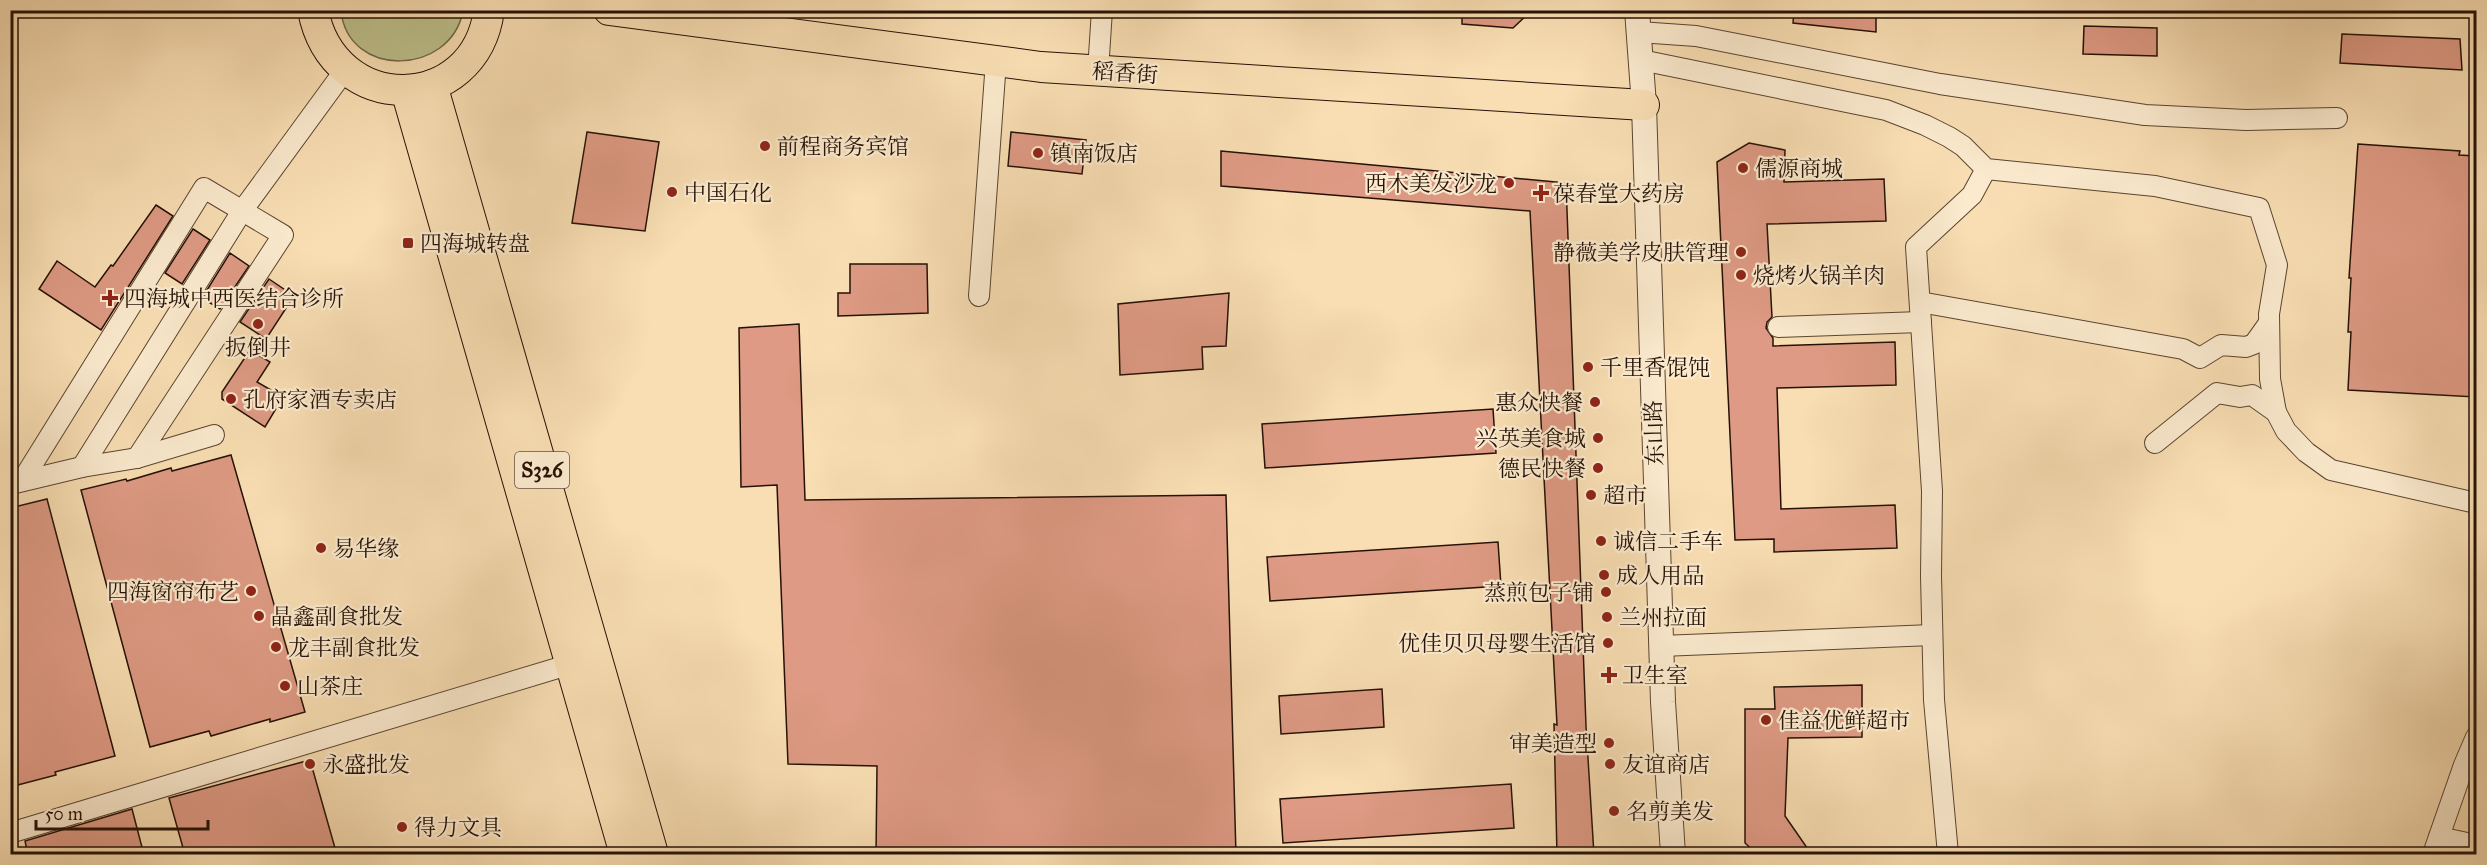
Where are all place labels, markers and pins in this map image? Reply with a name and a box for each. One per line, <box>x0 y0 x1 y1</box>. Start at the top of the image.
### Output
place label: 前程商务宾馆 <box>777 133 909 160</box>
marker: 前程商务宾馆 <box>758 139 772 153</box>
place label: 镇南饭店 <box>1050 140 1138 167</box>
marker: 镇南饭店 <box>1031 146 1045 160</box>
place label: 儒源商城 <box>1755 155 1843 182</box>
marker: 儒源商城 <box>1736 161 1750 175</box>
place label: 西木美发沙龙 <box>1365 170 1497 197</box>
marker: 西木美发沙龙 <box>1502 176 1516 190</box>
place label: 中国石化 <box>684 179 772 206</box>
place label: 葆春堂大药房 <box>1553 180 1685 207</box>
marker: 中国石化 <box>665 185 679 199</box>
marker: 葆春堂大药房 <box>1534 186 1548 200</box>
place label: 四海城转盘 <box>420 230 530 257</box>
marker: 四海城转盘 <box>401 236 415 250</box>
place label: 静薇美学皮肤管理 <box>1553 239 1729 266</box>
marker: 静薇美学皮肤管理 <box>1734 245 1748 259</box>
place label: 烧烤火锅羊肉 <box>1753 262 1885 289</box>
marker: 烧烤火锅羊肉 <box>1734 268 1748 282</box>
place label: 四海城中西医结合诊所 <box>124 285 344 312</box>
marker: 四海城中西医结合诊所 <box>101 289 119 307</box>
marker: 扳倒井 <box>251 317 265 331</box>
place label: 扳倒井 <box>225 334 291 361</box>
place label: 千里香馄饨 <box>1600 354 1710 381</box>
marker: 千里香馄饨 <box>1581 360 1595 374</box>
place label: 孔府家酒专卖店 <box>243 386 397 413</box>
place label: 惠众快餐 <box>1495 389 1583 416</box>
marker: 孔府家酒专卖店 <box>224 392 238 406</box>
marker: 惠众快餐 <box>1588 395 1602 409</box>
place label: 兴英美食城 <box>1476 425 1586 452</box>
marker: 兴英美食城 <box>1591 431 1605 445</box>
place label: 德民快餐 <box>1498 455 1586 482</box>
marker: 德民快餐 <box>1591 461 1605 475</box>
place label: 超市 <box>1603 482 1647 509</box>
marker: 超市 <box>1584 488 1598 502</box>
place label: 诚信二手车 <box>1613 528 1723 555</box>
marker: 诚信二手车 <box>1594 534 1608 548</box>
place label: 易华缘 <box>333 535 399 562</box>
marker: 易华缘 <box>314 541 328 555</box>
place label: 成人用品 <box>1616 562 1704 589</box>
marker: 成人用品 <box>1597 568 1611 582</box>
place label: 四海窗帘布艺 <box>107 578 239 605</box>
place label: 蒸煎包子铺 <box>1484 579 1594 606</box>
marker: 四海窗帘布艺 <box>244 584 258 598</box>
marker: 蒸煎包子铺 <box>1599 585 1613 599</box>
place label: 晶鑫副食批发 <box>271 603 403 630</box>
place label: 兰州拉面 <box>1619 604 1707 631</box>
marker: 晶鑫副食批发 <box>252 609 266 623</box>
marker: 兰州拉面 <box>1600 610 1614 624</box>
place label: 优佳贝贝母婴生活馆 <box>1398 630 1596 657</box>
place label: 龙丰副食批发 <box>288 634 420 661</box>
marker: 优佳贝贝母婴生活馆 <box>1601 636 1615 650</box>
marker: 龙丰副食批发 <box>269 640 283 654</box>
place label: 卫生室 <box>1622 662 1688 689</box>
marker: 卫生室 <box>1600 666 1618 684</box>
place label: 山茶庄 <box>297 673 363 700</box>
marker: 山茶庄 <box>278 679 292 693</box>
place label: 佳益优鲜超市 <box>1778 707 1910 734</box>
marker: 佳益优鲜超市 <box>1759 713 1773 727</box>
place label: 审美造型 <box>1509 730 1597 757</box>
marker: 审美造型 <box>1602 736 1616 750</box>
place label: 永盛批发 <box>322 751 410 778</box>
place label: 友谊商店 <box>1622 751 1710 778</box>
marker: 永盛批发 <box>303 757 317 771</box>
marker: 友谊商店 <box>1603 757 1617 771</box>
place label: 名剪美发 <box>1626 798 1714 825</box>
marker: 名剪美发 <box>1607 804 1621 818</box>
place label: 得力文具 <box>414 814 502 841</box>
marker: 得力文具 <box>395 820 409 834</box>

